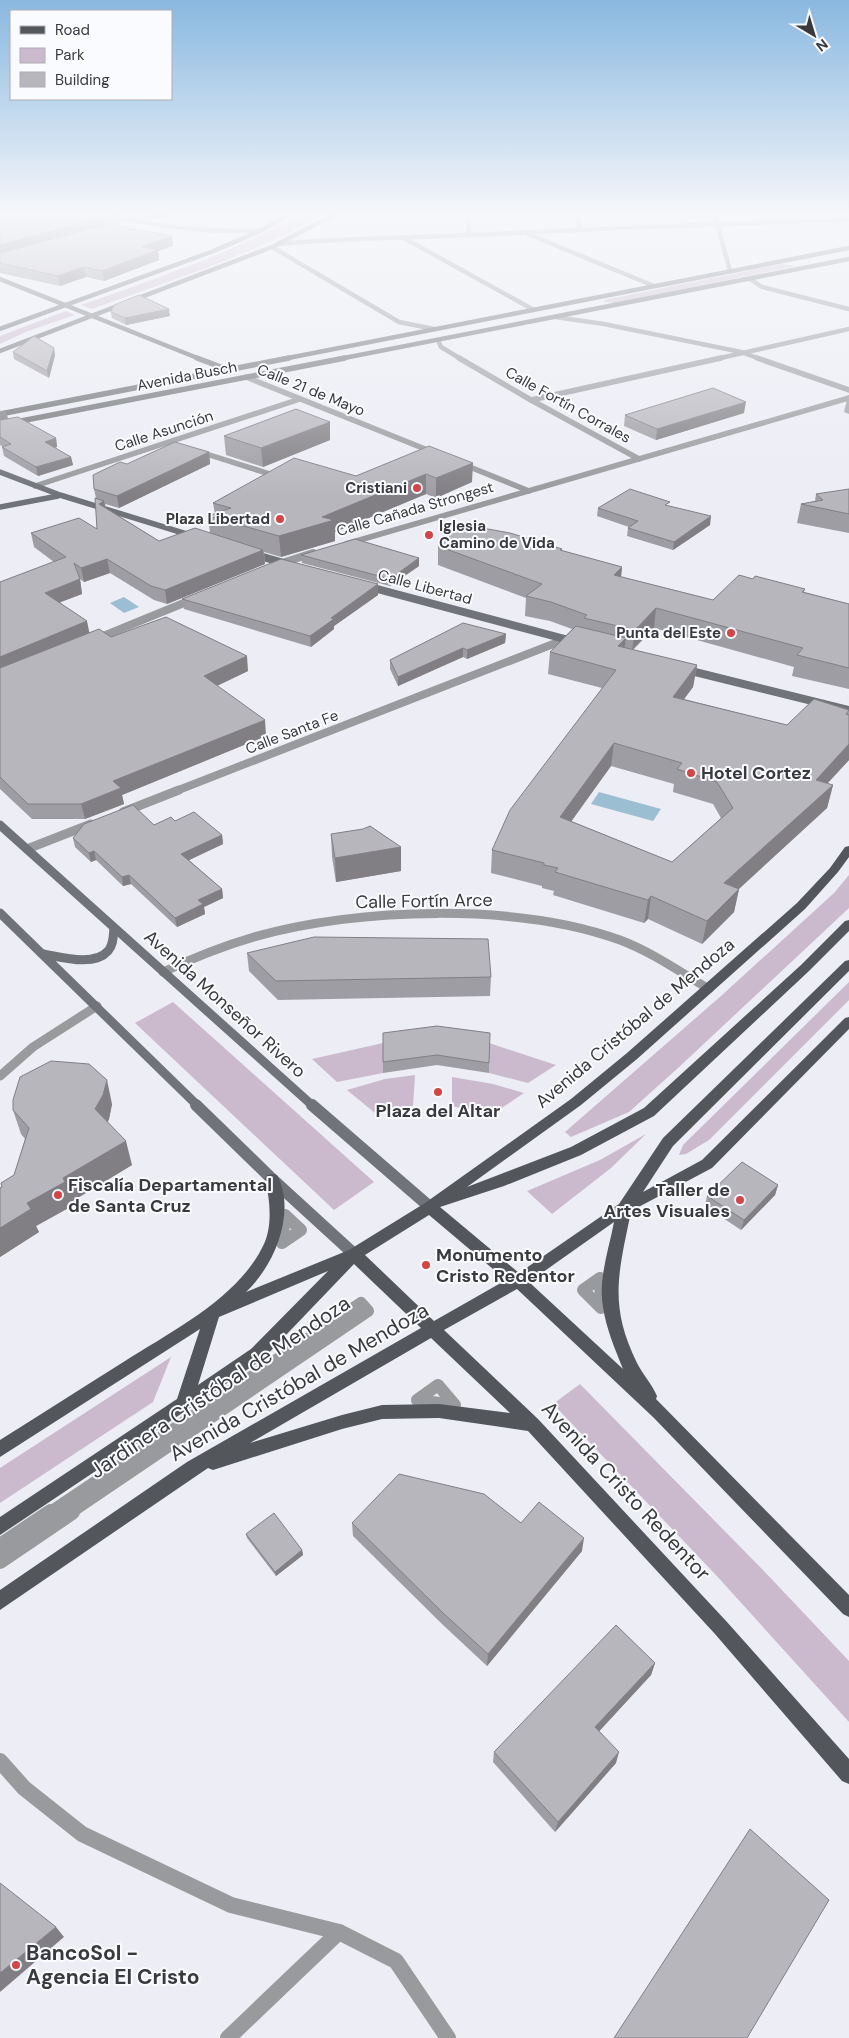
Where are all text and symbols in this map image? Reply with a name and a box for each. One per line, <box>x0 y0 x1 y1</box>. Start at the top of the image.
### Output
legend <box>10 10 172 100</box>
north arrow <box>789 10 839 60</box>
text: Road <box>55 20 90 40</box>
text: N <box>812 35 832 55</box>
text: Park <box>55 45 85 65</box>
text: Building <box>55 70 110 90</box>
street label: Avenida Busch <box>135 357 239 395</box>
street label: Calle 21 de Mayo <box>254 359 368 421</box>
street label: Calle Fortín Corrales <box>502 362 634 448</box>
street label: Calle Asunción <box>112 406 216 456</box>
street label: Calle Cañada Strongest <box>334 477 496 541</box>
place label: Cristiani <box>345 478 407 498</box>
marker: Cristiani <box>411 482 423 494</box>
place label: Plaza Libertad <box>166 509 270 529</box>
marker: Plaza Libertad <box>274 513 286 525</box>
place label: Iglesia Camino de Vida <box>439 516 555 553</box>
marker: Iglesia Camino de Vida <box>423 529 435 541</box>
street label: Calle Libertad <box>376 565 474 609</box>
place label: Punta del Este <box>616 623 721 643</box>
marker: Punta del Este <box>725 627 737 639</box>
street label: Calle Santa Fe <box>243 705 341 759</box>
place label: Hotel Cortez <box>701 761 811 785</box>
marker: Hotel Cortez <box>685 767 697 779</box>
street label: Calle Fortín Arce <box>355 888 493 914</box>
street label: Avenida Monseñor Rivero <box>139 925 311 1083</box>
street label: Avenida Cristóbal de Mendoza <box>531 933 739 1113</box>
marker: Plaza del Altar <box>432 1086 444 1098</box>
place label: Plaza del Altar <box>376 1099 500 1123</box>
place label: Fiscalía Departamental de Santa Cruz <box>68 1173 272 1218</box>
place label: Taller de Artes Visuales <box>604 1178 730 1223</box>
marker: Fiscalía Departamental de Santa Cruz <box>52 1189 64 1201</box>
marker: Taller de Artes Visuales <box>734 1194 746 1206</box>
place label: Monumento Cristo Redentor <box>436 1243 575 1288</box>
marker: Monumento Cristo Redentor <box>420 1259 432 1271</box>
street label: Jardinera Cristóbal de Mendoza <box>84 1289 356 1485</box>
street label: Avenida Cristóbal de Mendoza <box>164 1296 434 1468</box>
street label: Avenida Cristo Redentor <box>535 1395 717 1587</box>
place label: BancoSol - Agencia El Cristo <box>26 1939 199 1991</box>
marker: BancoSol - Agencia El Cristo <box>10 1959 22 1971</box>

